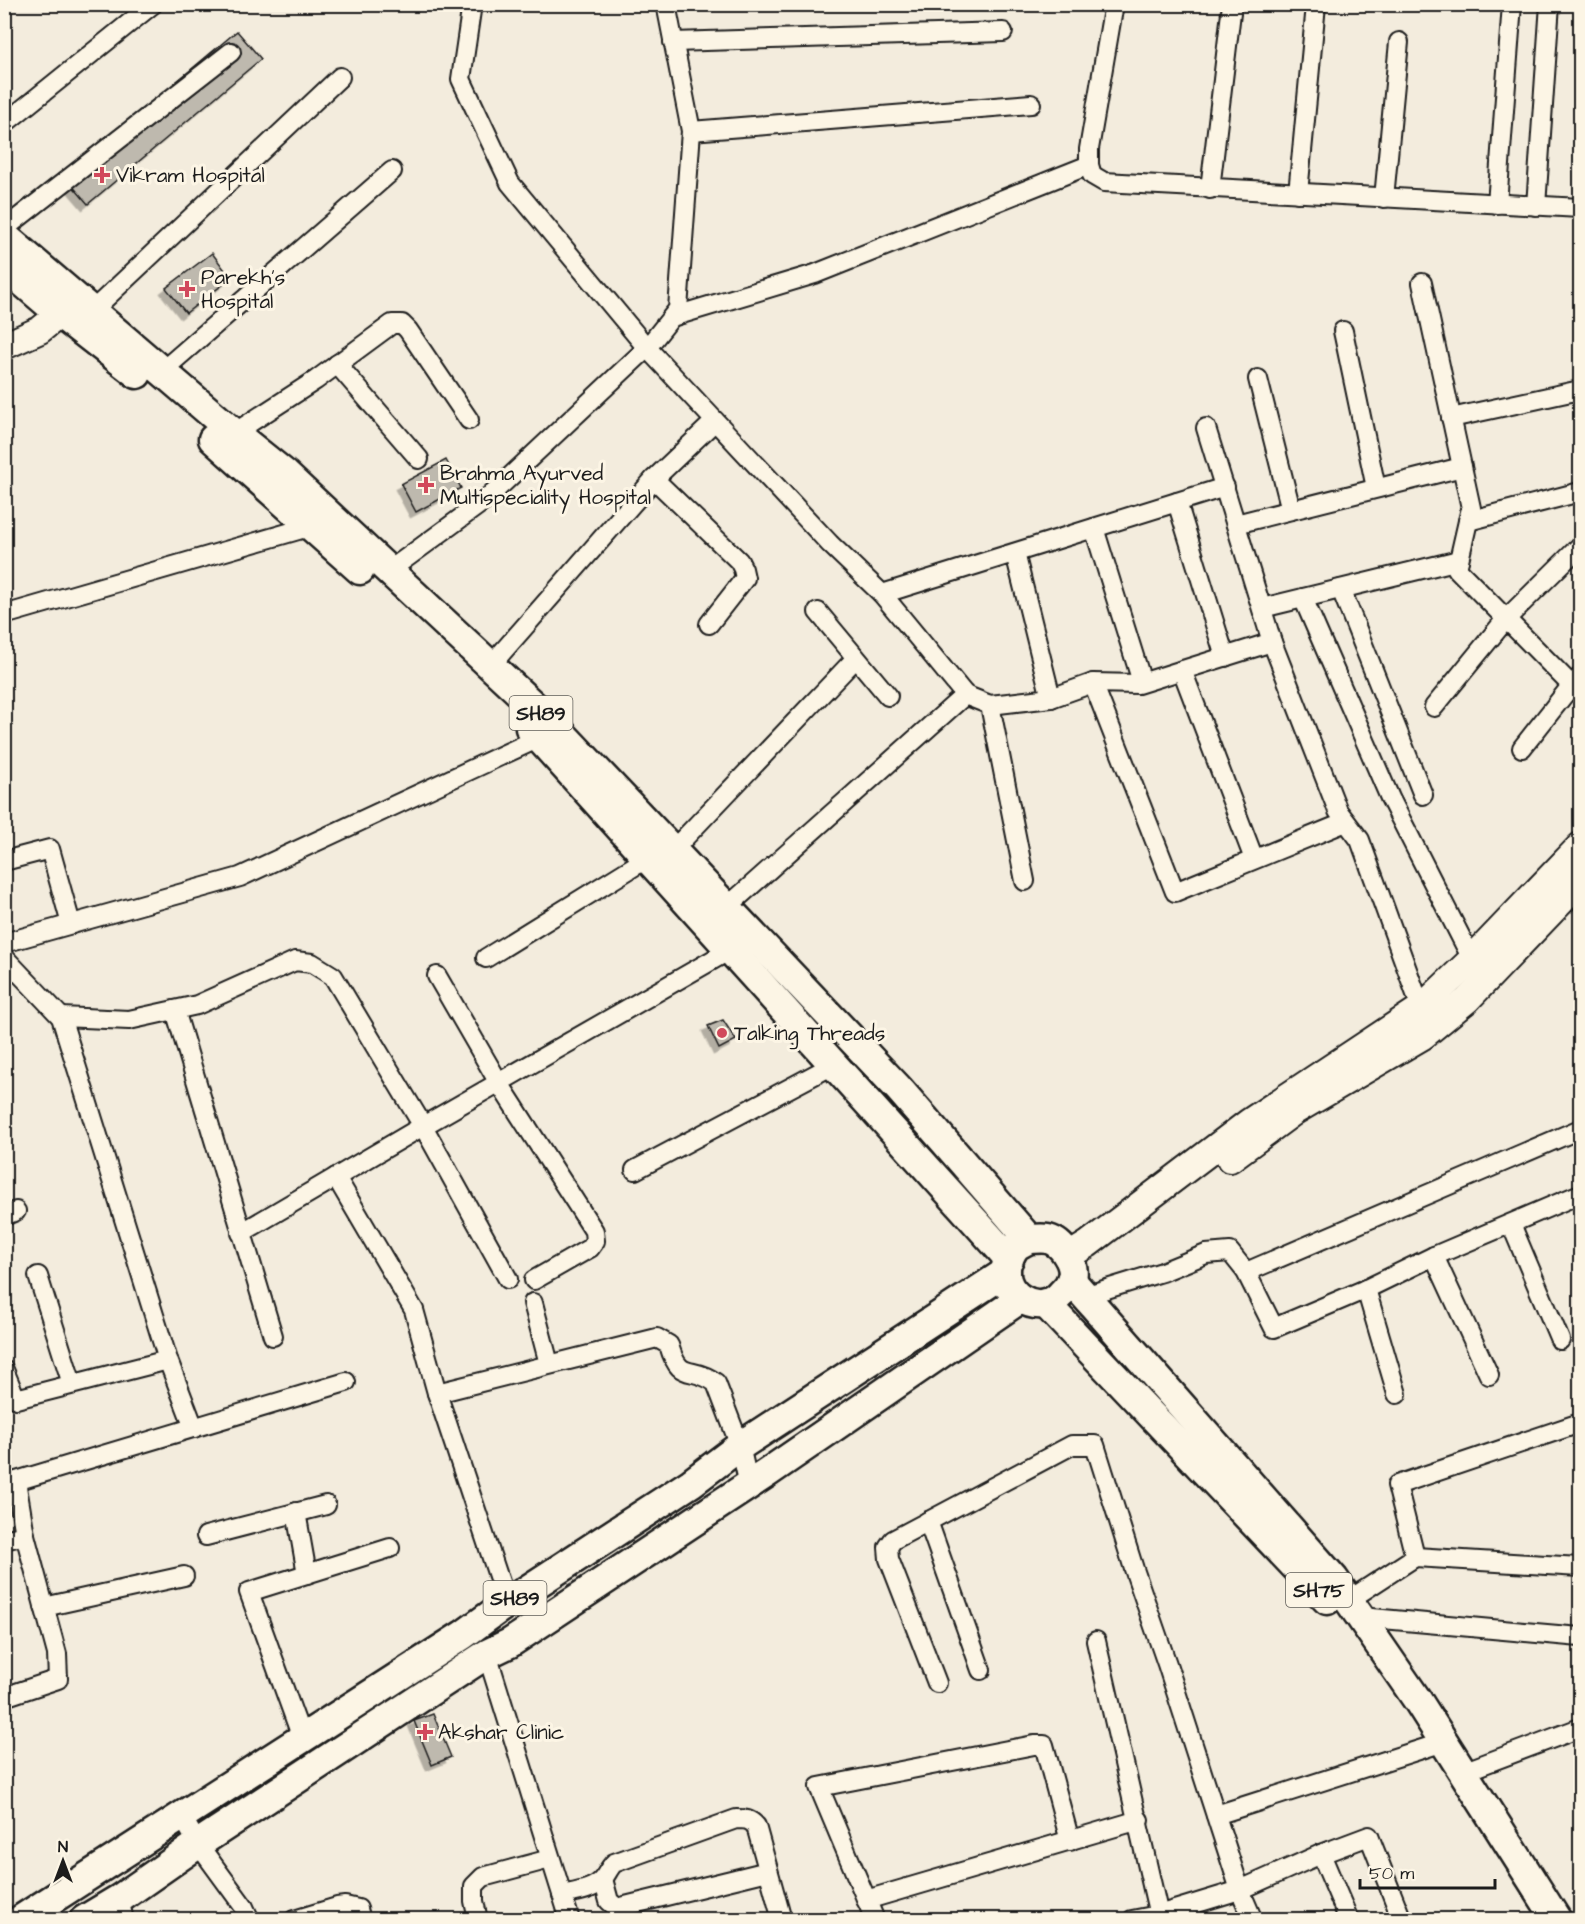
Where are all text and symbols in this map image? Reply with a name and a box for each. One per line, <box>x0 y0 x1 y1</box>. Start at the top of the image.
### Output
place label: Vikram Hospital <box>116 161 265 191</box>
marker: Vikram Hospital <box>93 166 111 184</box>
place label: Parekh's Hospital <box>201 263 285 317</box>
marker: Parekh's Hospital <box>178 280 196 298</box>
place label: Brahma Ayurved Multispeciality Hospital <box>440 459 651 514</box>
marker: Brahma Ayurved Multispeciality Hospital <box>417 476 435 494</box>
road number: SH89 <box>510 696 572 730</box>
place label: Talking Threads <box>734 1019 885 1050</box>
marker: Talking Threads <box>715 1026 729 1040</box>
road number: SH75 <box>1286 1573 1352 1607</box>
road number: SH89 <box>484 1581 546 1615</box>
place label: Akshar Clinic <box>438 1718 564 1747</box>
marker: Akshar Clinic <box>416 1723 434 1741</box>
north arrow <box>33 1831 93 1891</box>
text: N <box>58 1836 68 1858</box>
scale bar <box>1360 1852 1495 1890</box>
text: 50 m <box>1369 1861 1414 1886</box>

